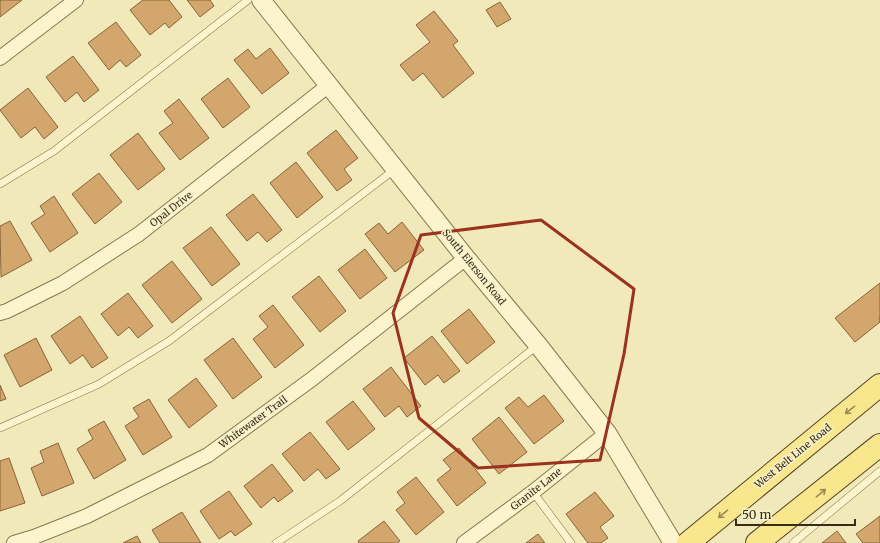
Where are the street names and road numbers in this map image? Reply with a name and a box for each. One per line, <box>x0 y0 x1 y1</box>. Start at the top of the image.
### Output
street label: Opal Drive <box>147 188 195 230</box>
street label: South Elerson Road <box>439 226 509 308</box>
street label: Whitewater Trail <box>215 393 290 452</box>
street label: West Belt Line Road <box>751 421 834 492</box>
street label: Granite Lane <box>508 465 564 513</box>

